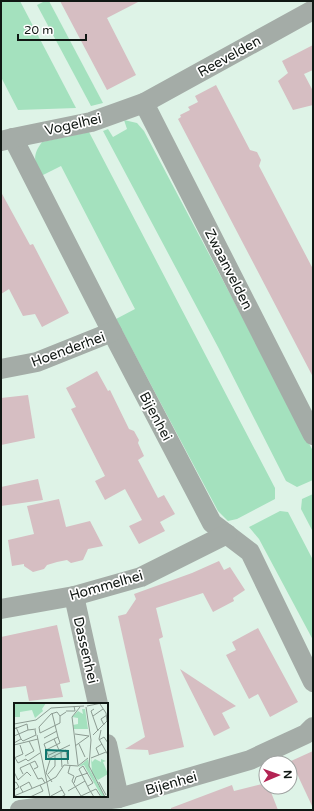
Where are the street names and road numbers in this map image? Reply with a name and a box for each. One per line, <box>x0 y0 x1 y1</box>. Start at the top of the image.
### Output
street label: Reevelden <box>195 32 264 81</box>
street label: Vogelhei <box>43 110 103 139</box>
street label: Zwaanvelden <box>201 226 256 312</box>
street label: Hoenderhei <box>29 328 107 371</box>
street label: Bijenhei <box>136 389 176 444</box>
street label: Hommelhei <box>67 567 145 604</box>
street label: Dassenhei <box>70 615 101 685</box>
street label: Bijenhei <box>143 768 199 799</box>

